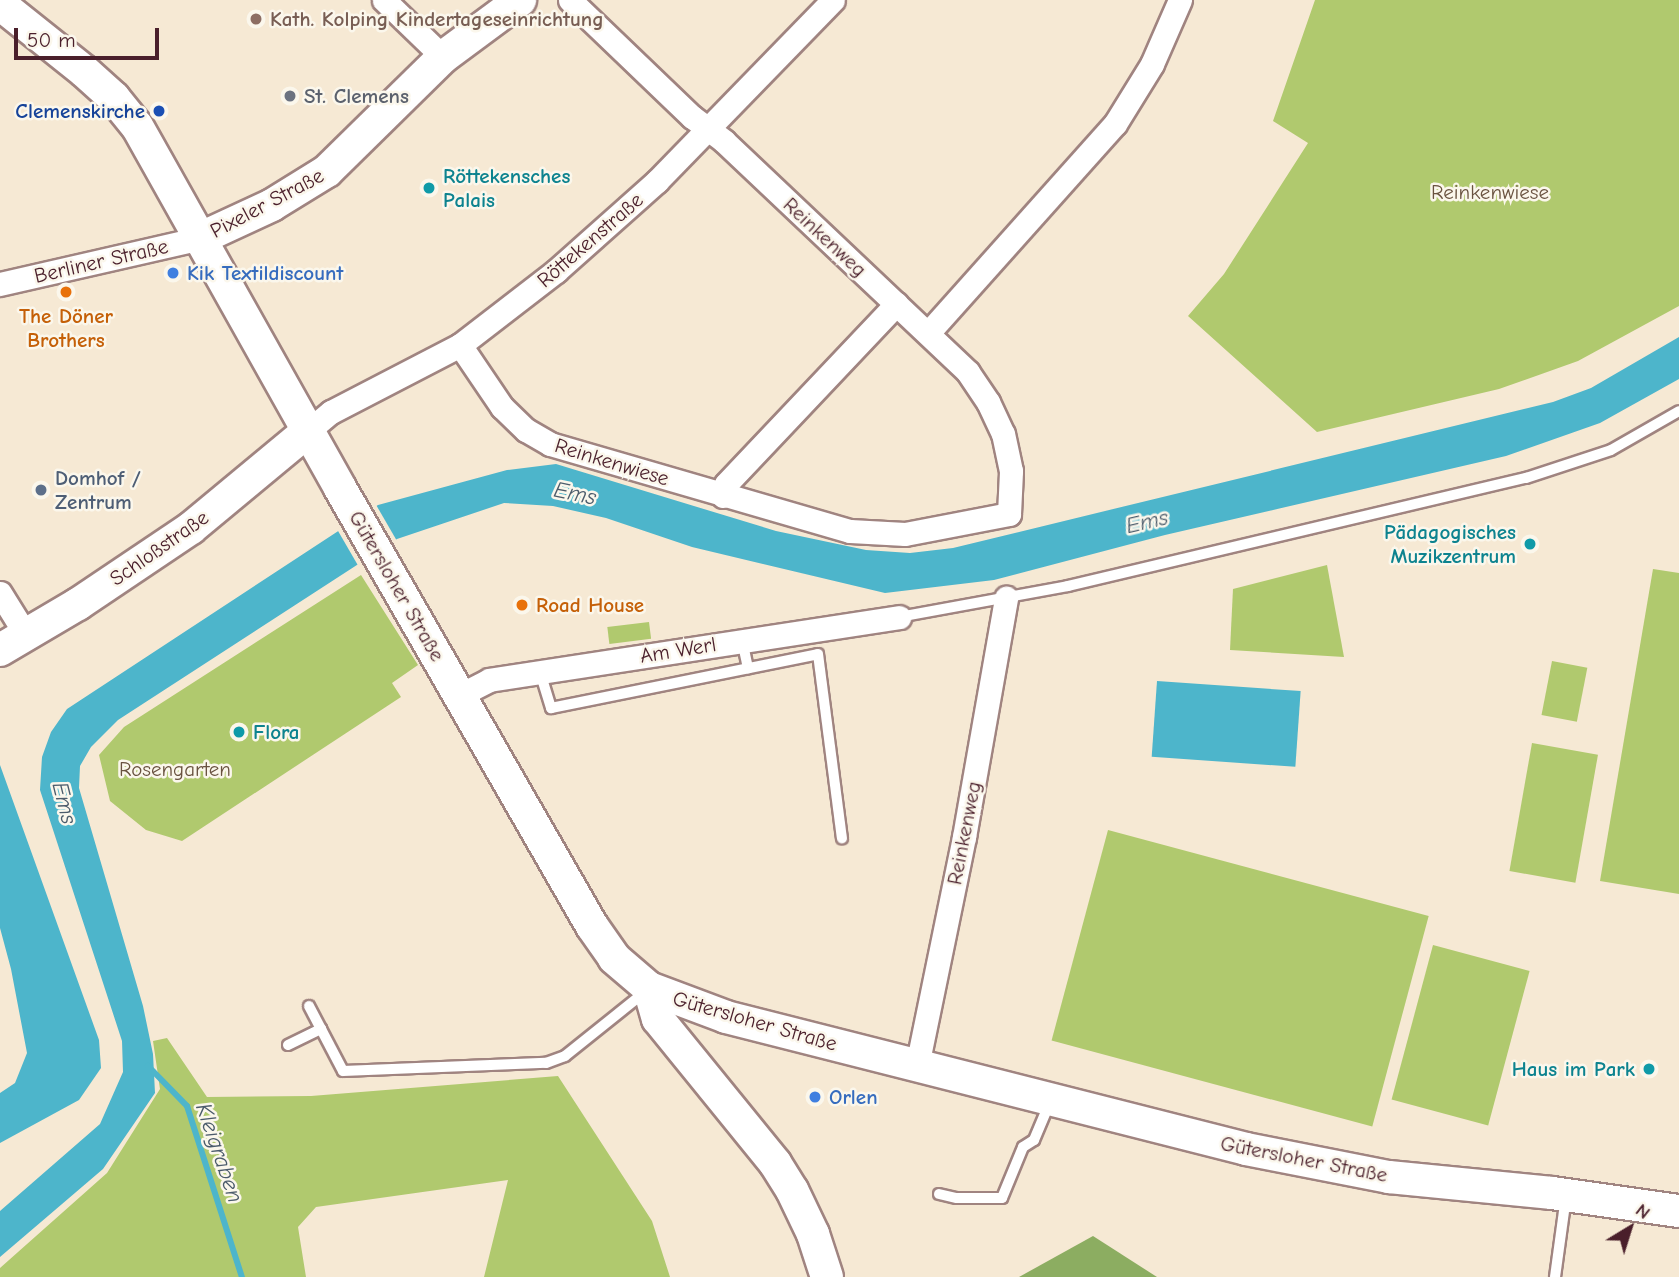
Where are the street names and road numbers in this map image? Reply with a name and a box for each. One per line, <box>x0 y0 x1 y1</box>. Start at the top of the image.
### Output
street label: Pixeler Straße <box>206 163 328 243</box>
street label: Röttekenstraße <box>532 187 648 293</box>
street label: Reinkenweg <box>778 192 872 282</box>
street label: Berliner Straße <box>32 233 170 289</box>
street label: Reinkenwiese <box>552 433 672 491</box>
street label: Schloßstraße <box>105 505 213 591</box>
street label: Gütersloher Straße <box>344 506 450 666</box>
street label: Am Werl <box>638 632 718 668</box>
street label: Reinkenweg <box>942 779 986 887</box>
street label: Gütersloher Straße <box>670 986 840 1056</box>
street label: Gütersloher Straße <box>1218 1130 1390 1188</box>

